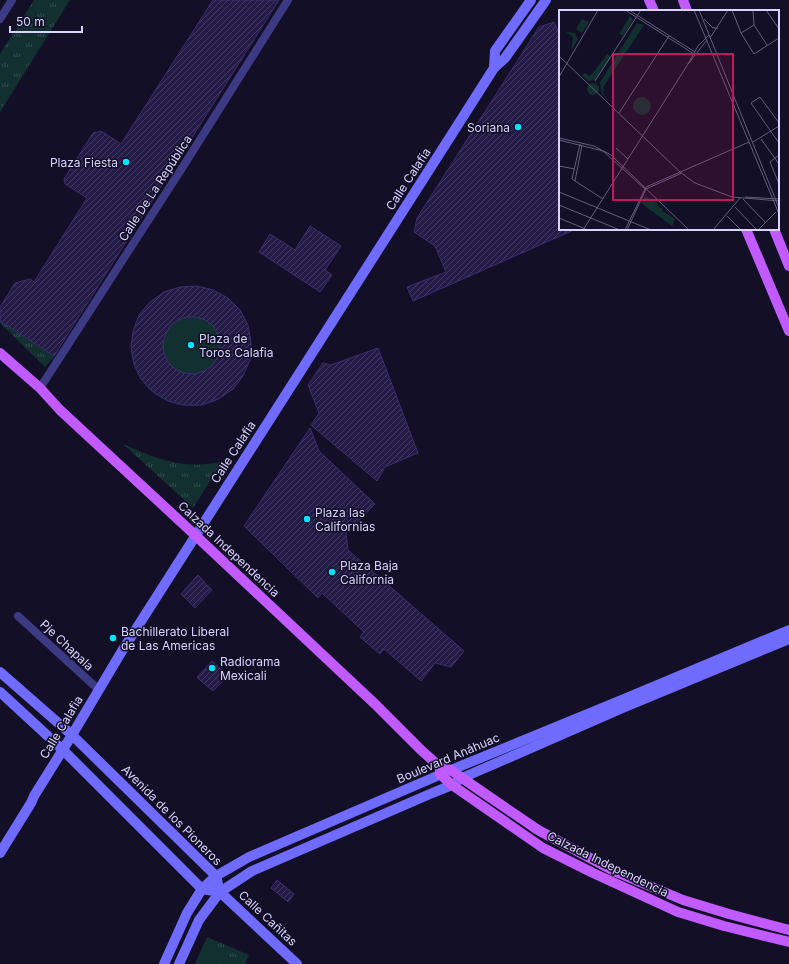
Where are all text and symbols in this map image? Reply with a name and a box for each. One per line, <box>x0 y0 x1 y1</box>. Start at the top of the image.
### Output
scale bar <box>10 8 82 34</box>
inset map <box>559 10 779 230</box>
text: 50 m <box>16 14 45 29</box>
place label: Soriana <box>467 120 510 135</box>
marker: Soriana <box>513 122 523 132</box>
street label: Calle De La República <box>115 132 195 244</box>
street label: Calle Calafia <box>382 145 434 213</box>
place label: Plaza Fiesta <box>50 155 118 170</box>
marker: Plaza Fiesta <box>121 157 131 167</box>
place label: Plaza de Toros Calafia <box>199 331 273 360</box>
marker: Plaza de Toros Calafia <box>186 340 196 350</box>
street label: Calle Calafia <box>207 418 259 486</box>
street label: Calzada Independencia <box>175 498 283 600</box>
place label: Plaza las Californias <box>315 505 375 534</box>
marker: Plaza las Californias <box>302 514 312 524</box>
place label: Plaza Baja California <box>340 558 398 587</box>
marker: Plaza Baja California <box>327 567 337 577</box>
street label: Pje Chapala <box>37 617 97 673</box>
place label: Bachillerato Liberal de Las Americas <box>121 624 229 653</box>
marker: Bachillerato Liberal de Las Americas <box>108 633 118 643</box>
place label: Radiorama Mexicali <box>220 654 280 683</box>
marker: Radiorama Mexicali <box>207 663 217 673</box>
street label: Calle Calafia <box>36 693 86 761</box>
street label: Boulevard Anáhuac <box>394 730 502 786</box>
street label: Avenida de los Pioneros <box>119 762 225 868</box>
street label: Calzada Independencia <box>545 828 671 900</box>
street label: Calle Cañitas <box>236 887 300 949</box>

